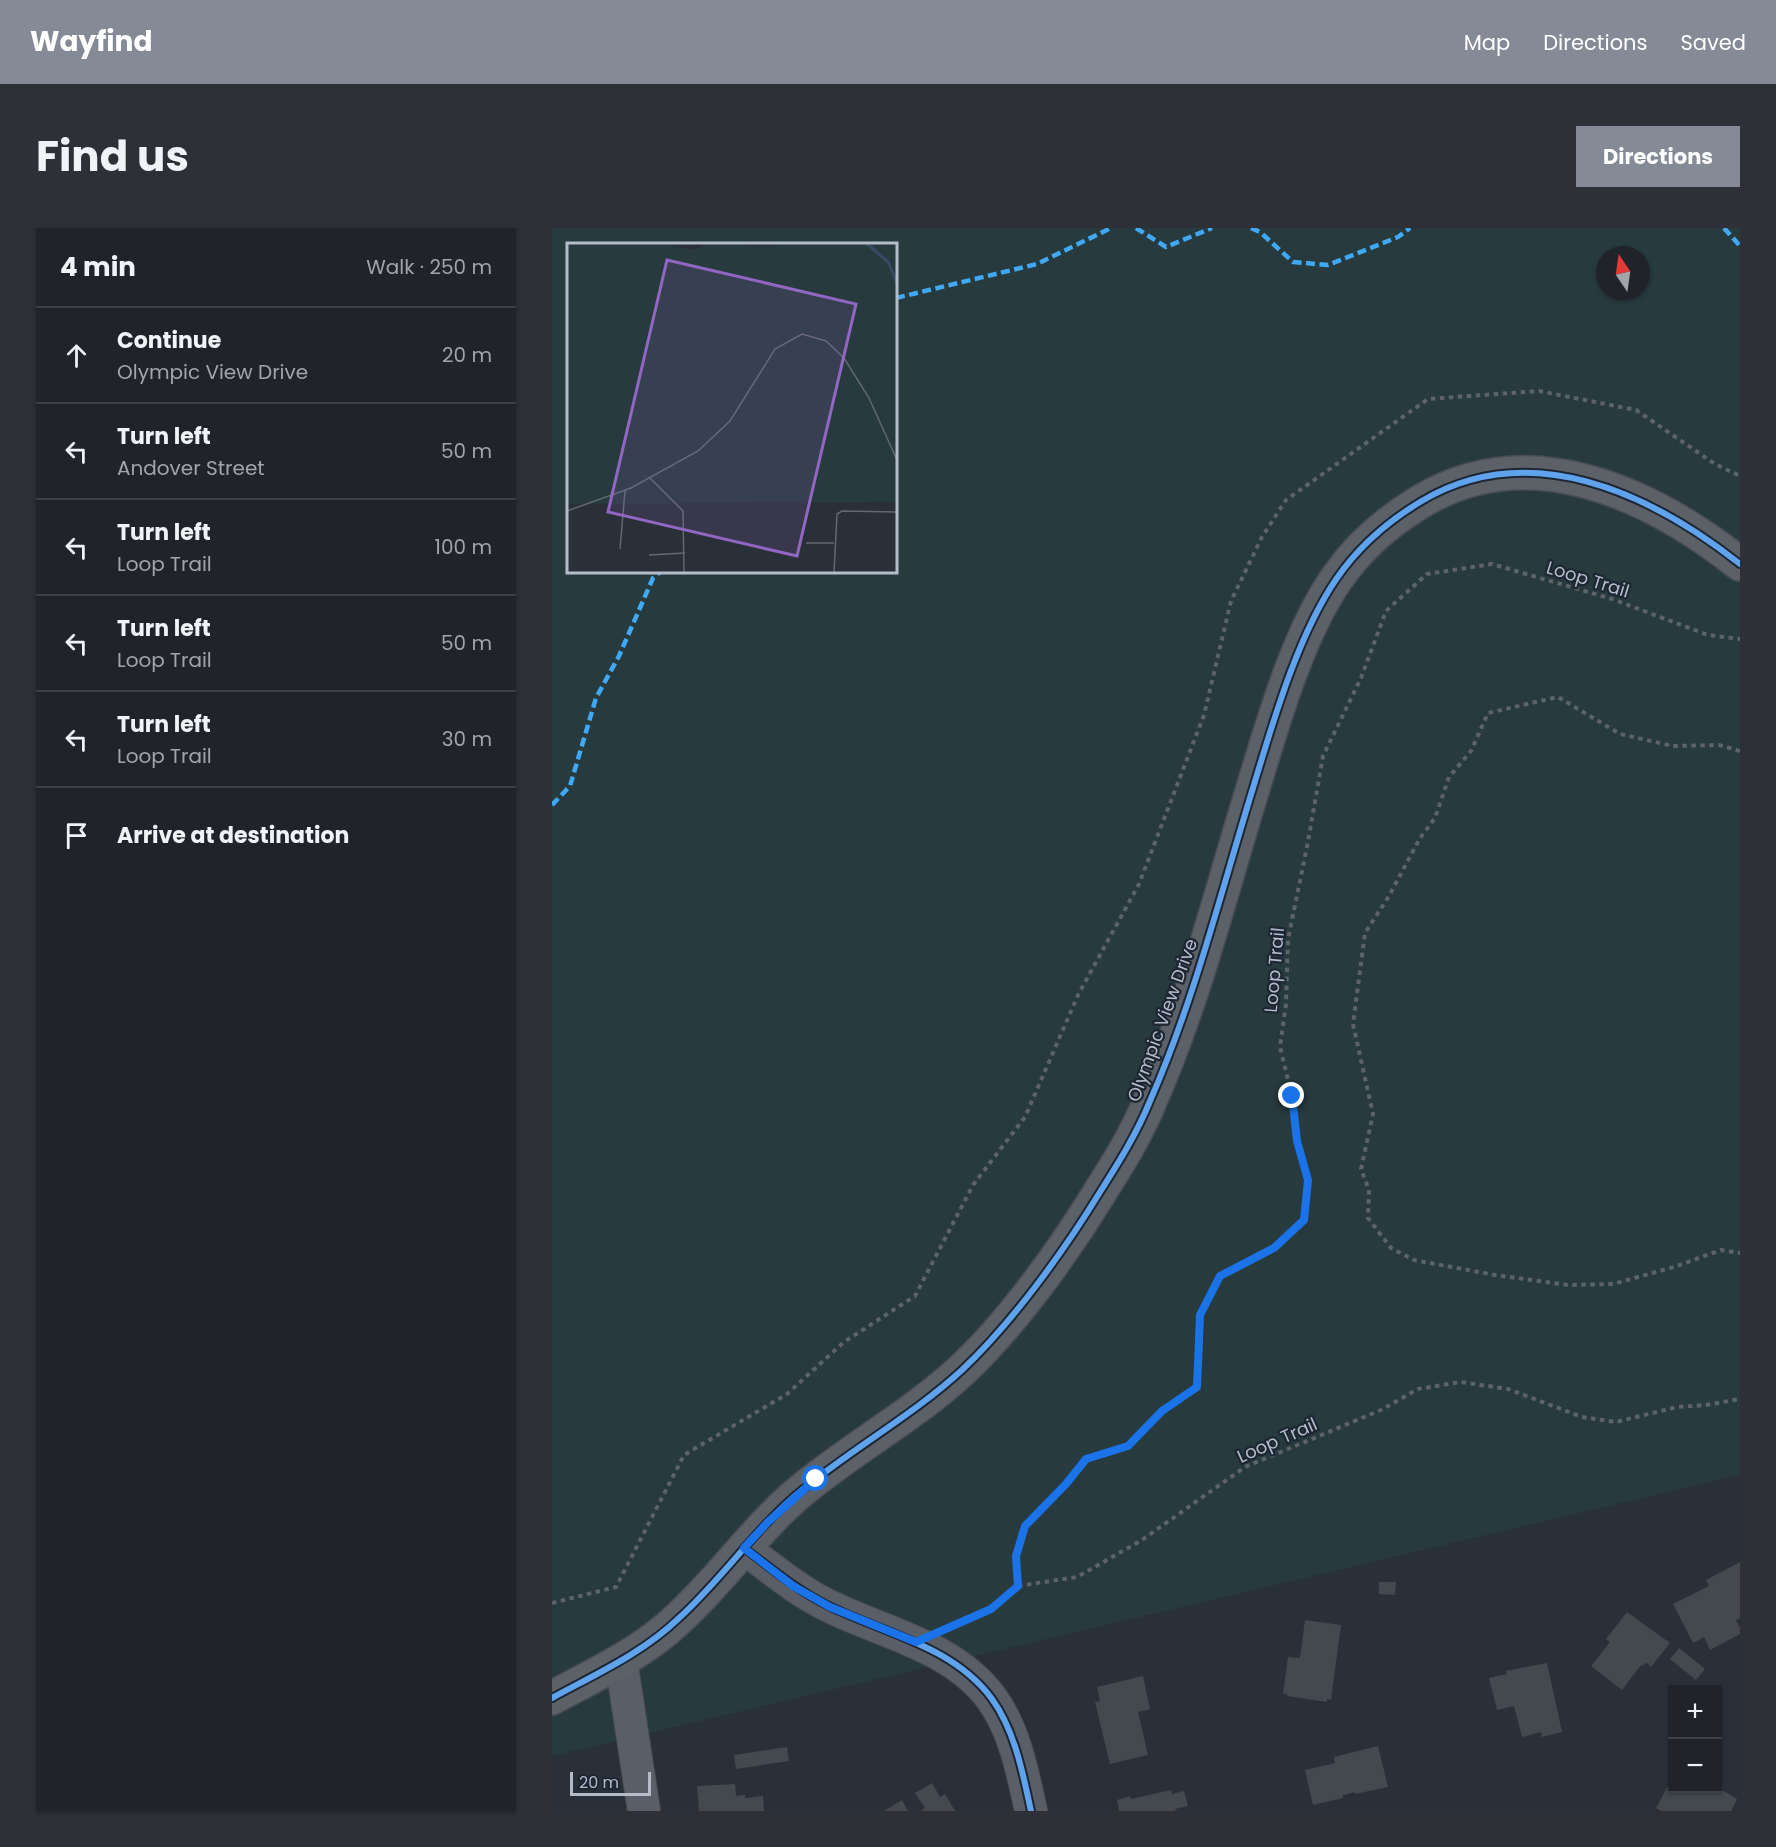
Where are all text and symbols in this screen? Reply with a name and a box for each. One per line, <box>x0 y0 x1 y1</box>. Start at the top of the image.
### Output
text: Wayfind <box>30 22 152 61</box>
text: Map <box>1464 28 1510 57</box>
text: Directions <box>1543 28 1647 57</box>
text: Saved <box>1680 28 1746 57</box>
button: Directions <box>1576 126 1740 187</box>
text: Find us <box>36 127 189 186</box>
inset map <box>567 243 897 573</box>
north arrow <box>1596 246 1650 300</box>
text: 4 min <box>60 249 136 285</box>
text: Walk · 250 m <box>366 253 492 281</box>
text: Continue <box>117 325 221 356</box>
icon: ahead <box>60 339 93 372</box>
text: 20 m <box>442 341 492 369</box>
text: Olympic View Drive <box>117 358 308 386</box>
text: Turn left <box>117 421 211 452</box>
icon: left <box>60 435 93 468</box>
text: 50 m <box>441 437 492 465</box>
text: Andover Street <box>117 454 265 482</box>
text: Turn left <box>117 517 211 548</box>
icon: left <box>60 531 93 564</box>
text: 100 m <box>435 533 492 561</box>
text: Loop Trail <box>117 550 212 578</box>
street label: Loop Trail <box>1544 555 1632 603</box>
text: Turn left <box>117 613 211 644</box>
icon: left <box>60 627 93 660</box>
text: 50 m <box>441 629 492 657</box>
text: Loop Trail <box>117 646 212 674</box>
text: Turn left <box>117 709 211 740</box>
icon: left <box>60 723 93 756</box>
text: 30 m <box>442 725 492 753</box>
text: Loop Trail <box>117 742 212 770</box>
icon: arrive <box>60 819 93 852</box>
text: Arrive at destination <box>117 820 349 851</box>
street label: Loop Trail <box>1258 926 1290 1014</box>
street label: Olympic View Drive <box>1121 935 1203 1105</box>
route end <box>1278 1082 1304 1108</box>
street label: Loop Trail <box>1233 1411 1321 1469</box>
route start <box>802 1465 828 1491</box>
map controls <box>1668 1685 1722 1793</box>
button: + <box>1668 1685 1722 1739</box>
button: − <box>1668 1739 1722 1793</box>
scale bar <box>570 1769 651 1796</box>
text: 20 m <box>579 1771 619 1794</box>

